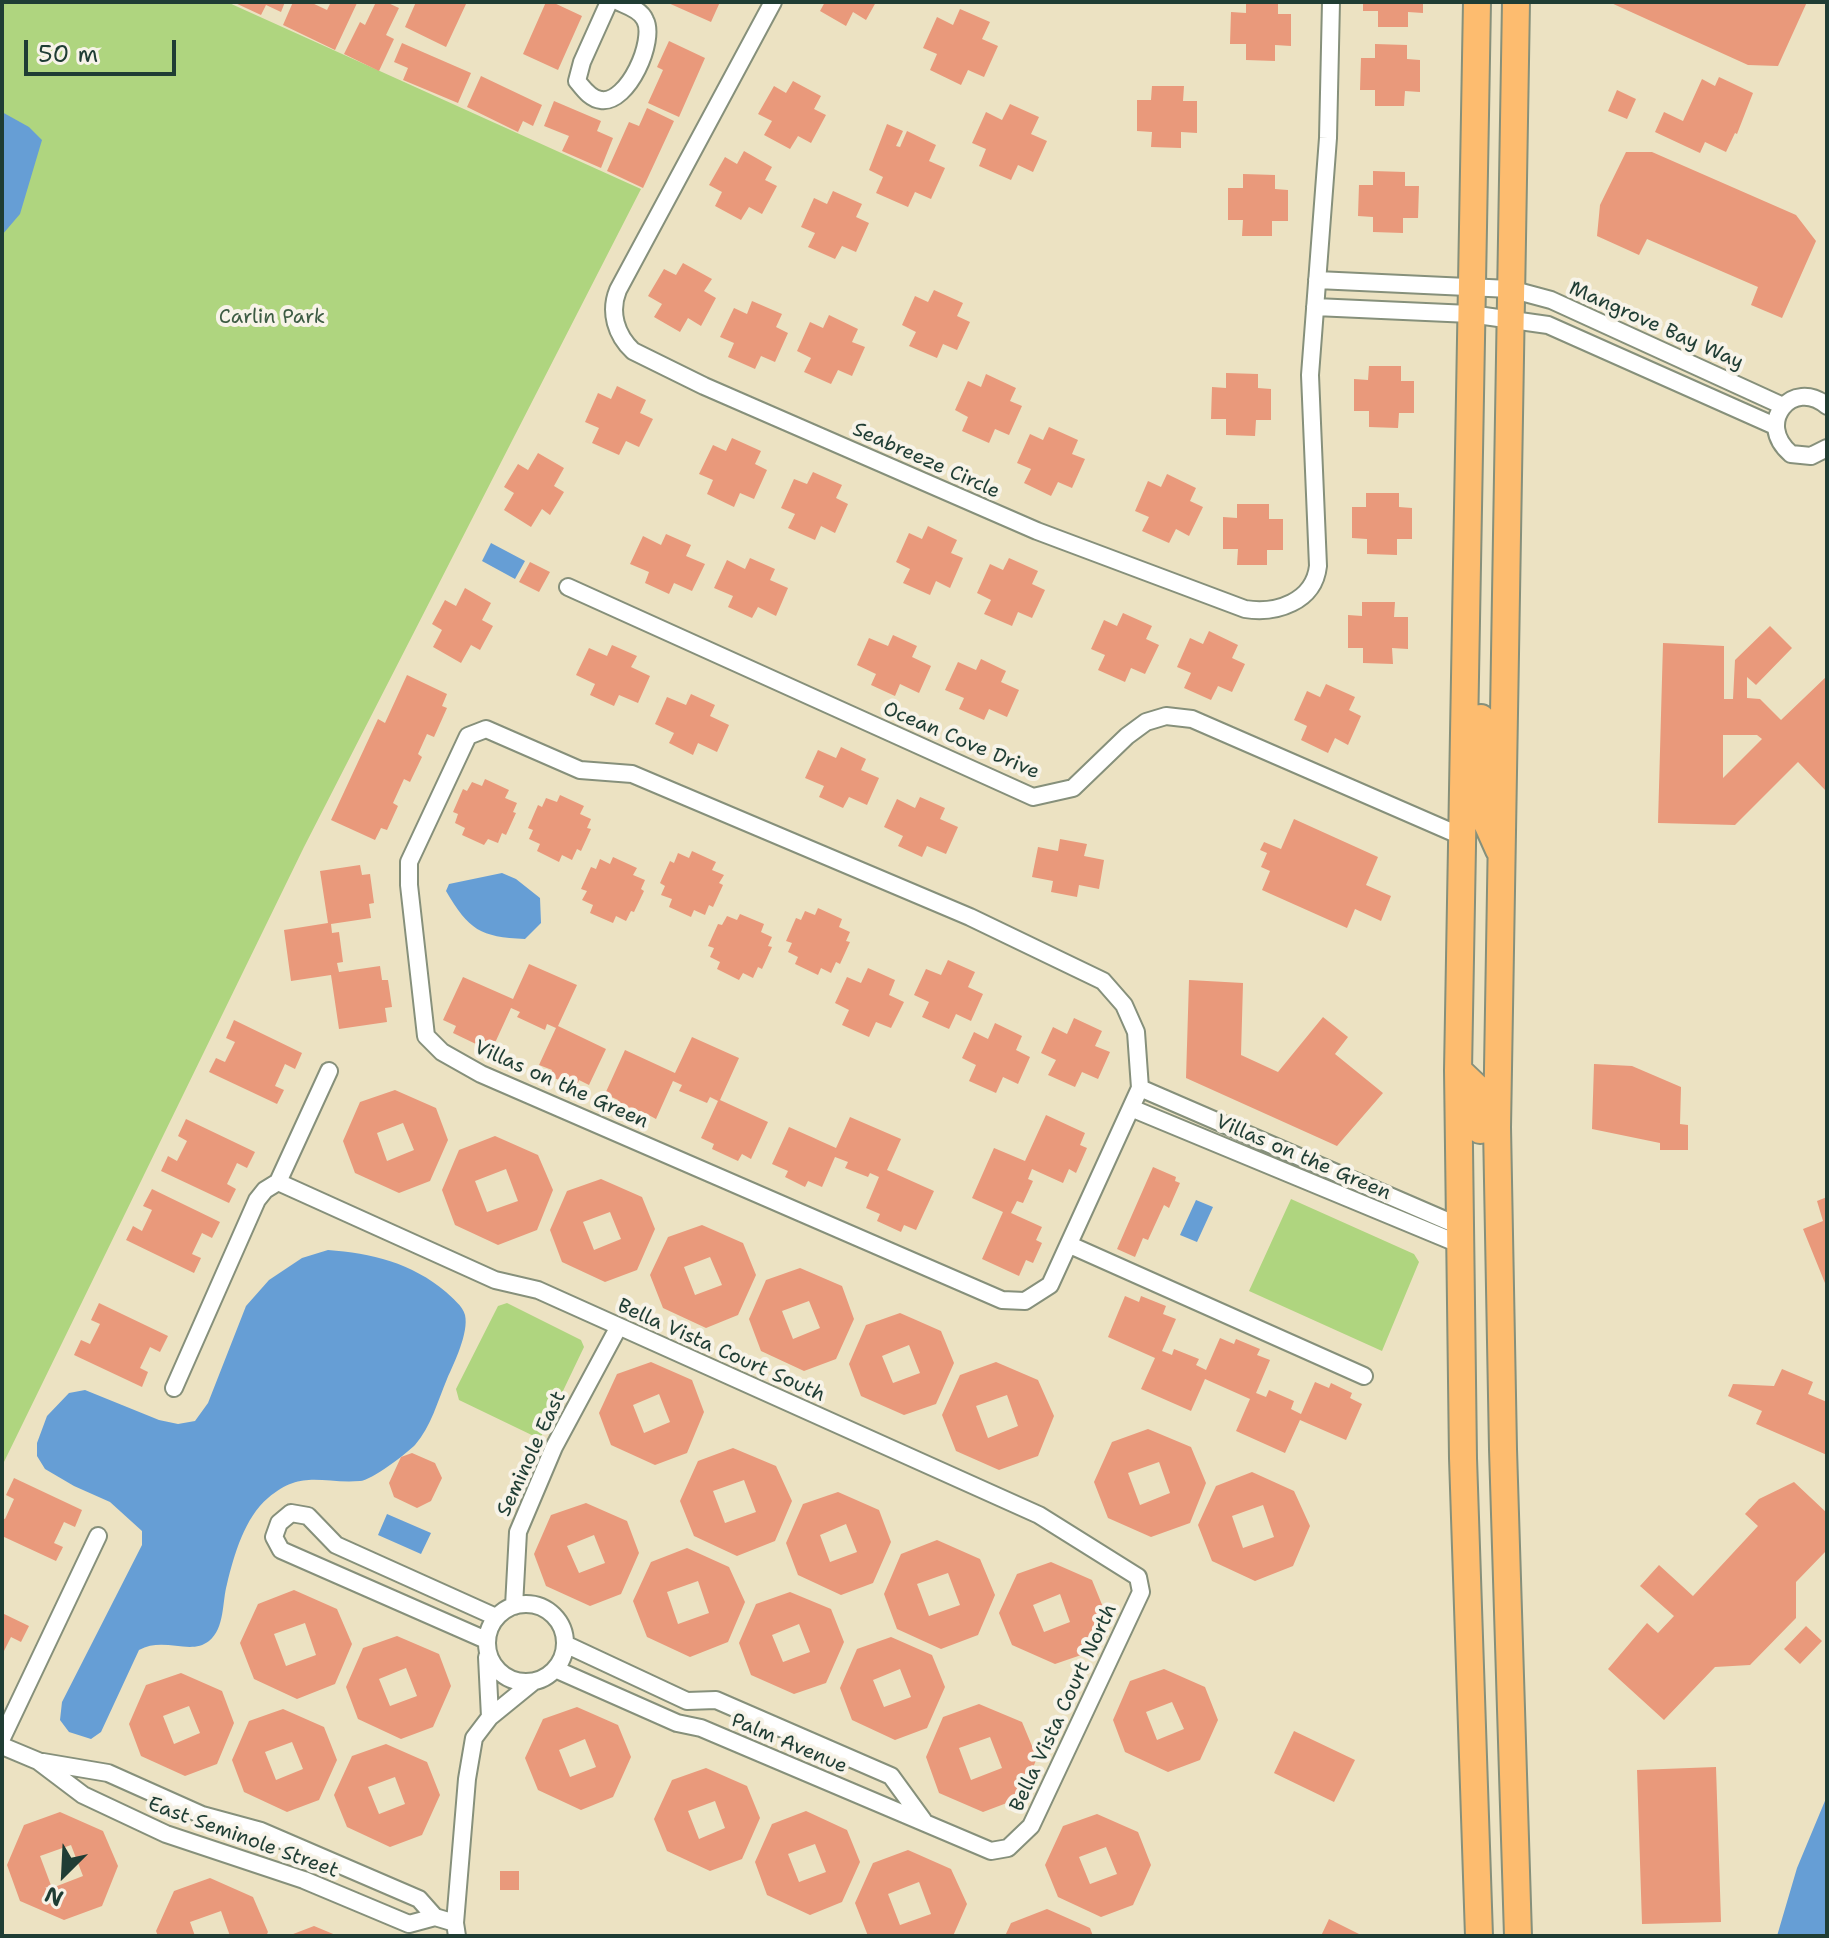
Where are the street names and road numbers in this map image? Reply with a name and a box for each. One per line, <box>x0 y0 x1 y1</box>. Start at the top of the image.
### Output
street label: Mangrove Bay Way <box>1565 277 1747 375</box>
street label: Seabreeze Circle <box>849 418 1003 504</box>
street label: Ocean Cove Drive <box>879 697 1043 785</box>
street label: Villas on the Green <box>470 1036 652 1134</box>
street label: Villas on the Green <box>1212 1110 1394 1206</box>
street label: Bella Vista Court South <box>613 1294 829 1408</box>
street label: Seminole East <box>493 1388 571 1520</box>
street label: Bella Vista Court North <box>1005 1600 1123 1816</box>
street label: Palm Avenue <box>727 1709 851 1779</box>
street label: East Seminole Street <box>144 1792 342 1884</box>

